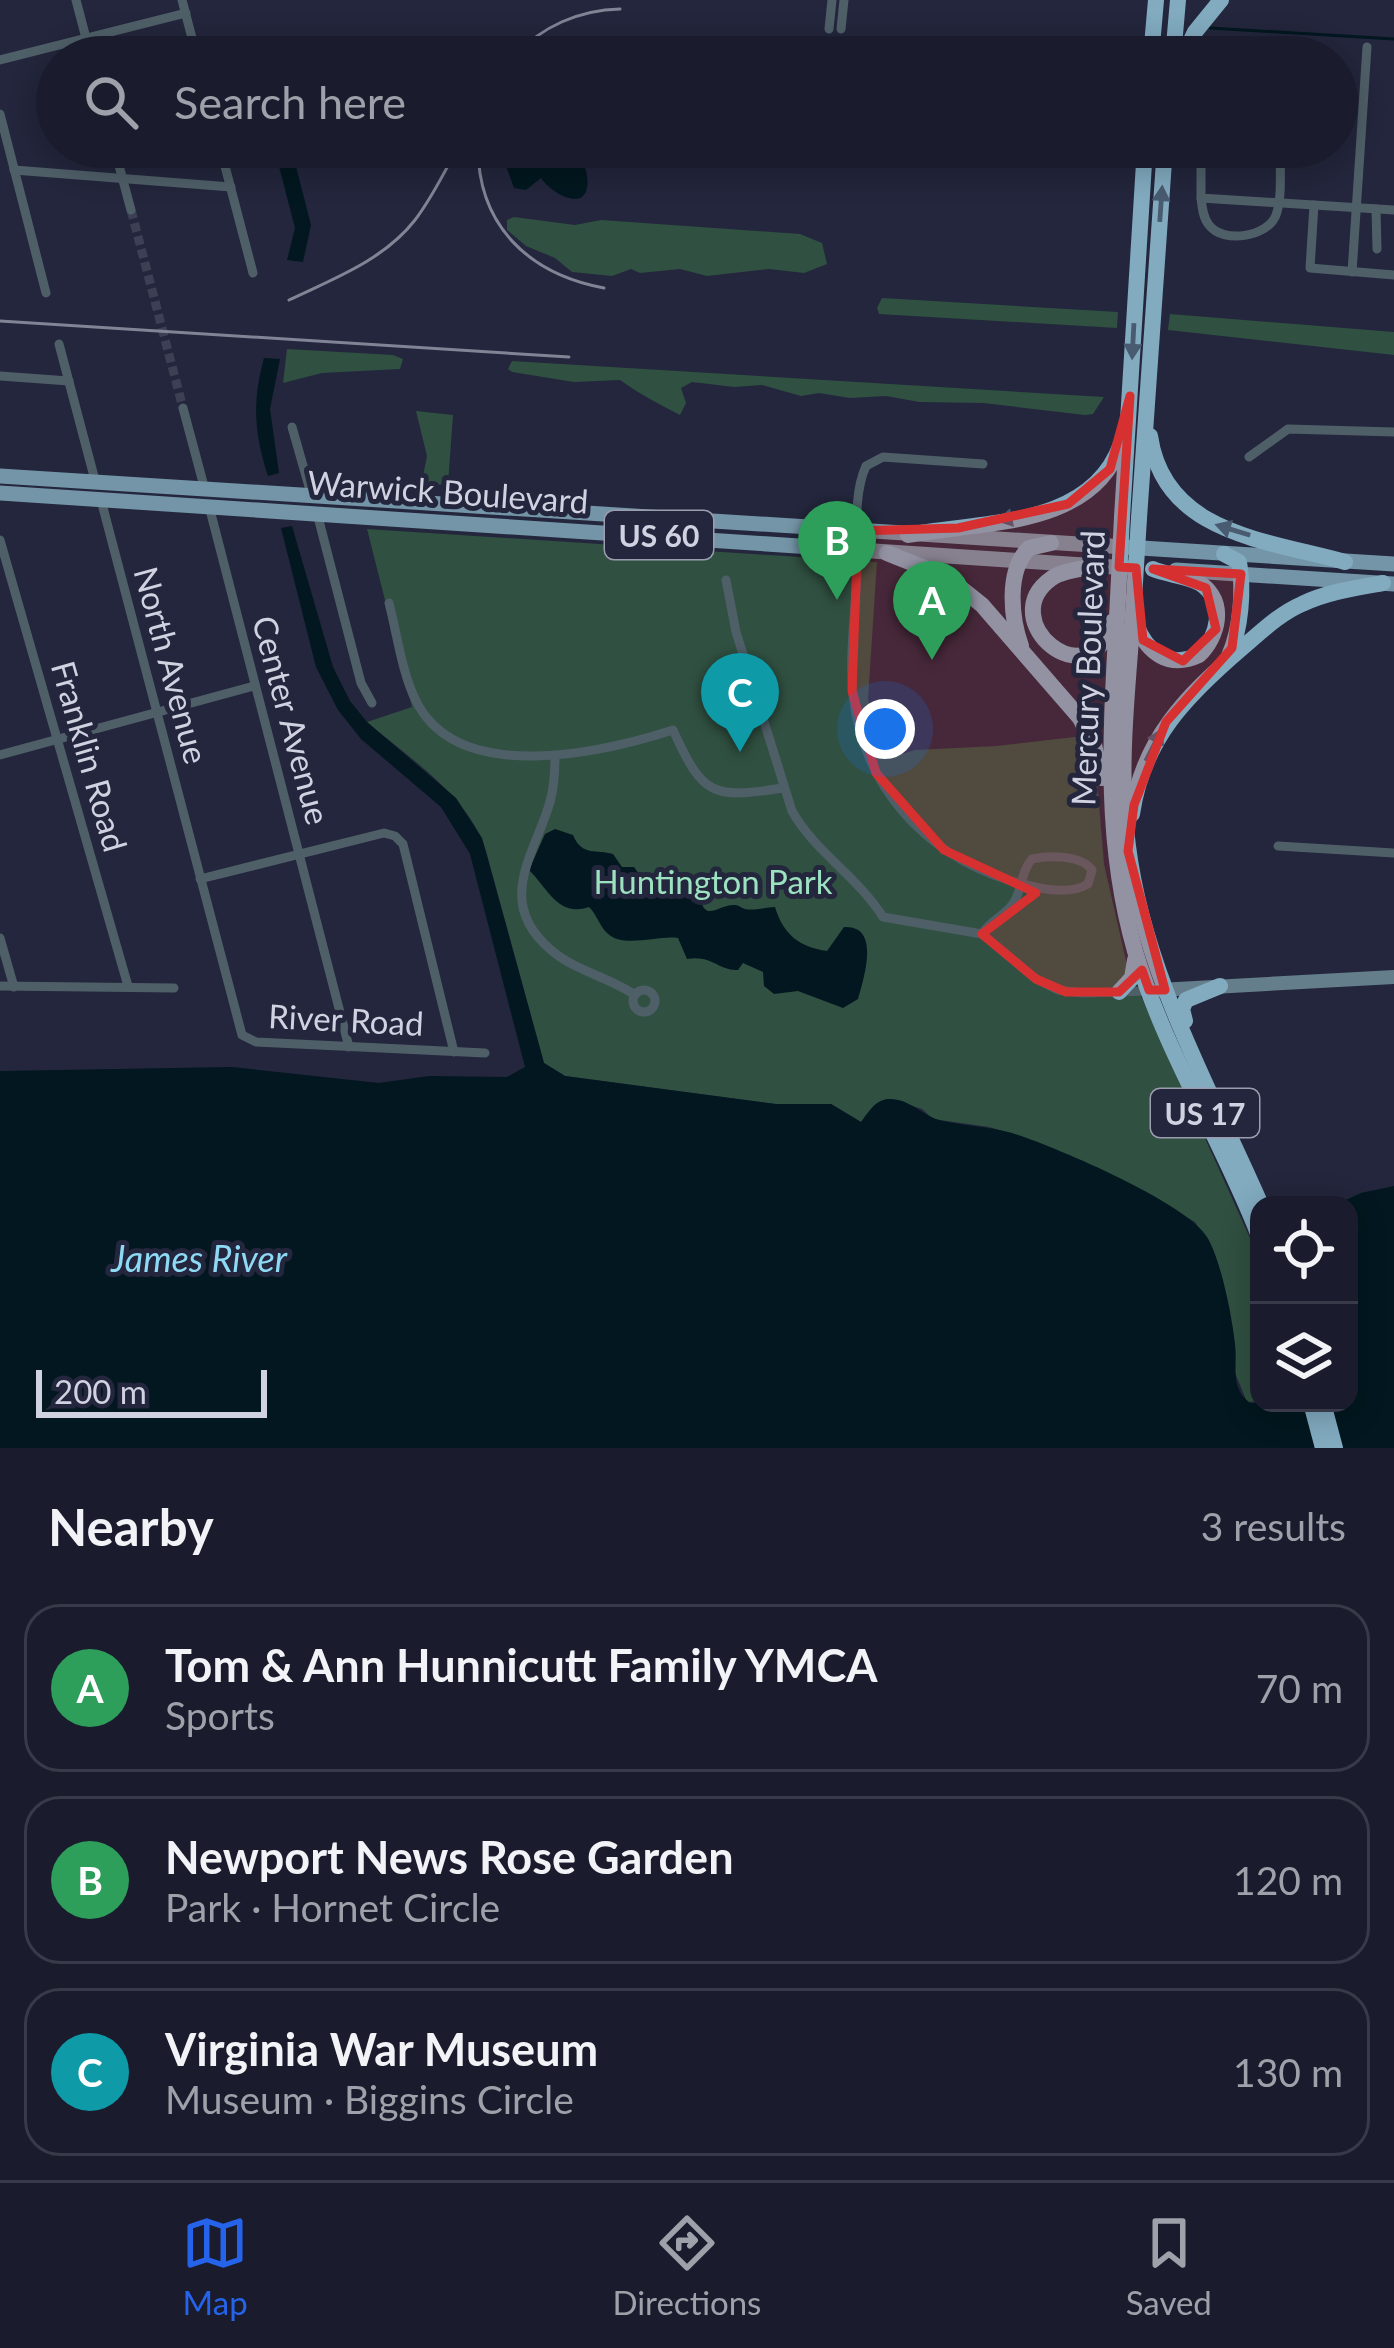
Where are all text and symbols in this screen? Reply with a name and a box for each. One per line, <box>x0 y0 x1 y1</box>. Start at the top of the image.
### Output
search box <box>36 36 1358 168</box>
icon: search <box>78 69 144 135</box>
text: Search here <box>174 75 406 129</box>
one-way arrow <box>1152 185 1171 222</box>
one-way arrow <box>1123 323 1142 361</box>
street label: Warwick Boulevard <box>306 461 590 521</box>
pin: B <box>798 501 876 600</box>
one-way arrow <box>995 508 1033 527</box>
road number: US 60 <box>605 511 713 559</box>
one-way arrow <box>1214 519 1251 538</box>
street label: Mercury Boulevard <box>1062 530 1112 806</box>
pin: A <box>893 561 971 660</box>
street label: North Avenue <box>127 562 217 768</box>
street label: Center Avenue <box>245 611 339 829</box>
pin: C <box>701 653 779 752</box>
street label: Franklin Road <box>44 656 136 856</box>
your location <box>855 699 915 759</box>
one-way arrow <box>1144 727 1164 762</box>
park label: Huntington Park <box>593 861 833 901</box>
street label: River Road <box>267 995 425 1043</box>
road number: US 17 <box>1151 1089 1259 1137</box>
map controls <box>1250 1196 1358 1412</box>
button: locate <box>1250 1196 1358 1304</box>
water label: James River <box>110 1236 288 1280</box>
button: layers <box>1250 1304 1358 1412</box>
scale bar <box>36 1364 267 1417</box>
text: 200 m <box>54 1371 147 1411</box>
text: Nearby <box>48 1496 214 1557</box>
text: 3 results <box>1201 1503 1346 1549</box>
text: Tom & Ann Hunnicutt Family YMCA <box>165 1638 877 1692</box>
text: A <box>76 1665 104 1711</box>
text: 70 m <box>1256 1665 1343 1711</box>
text: Sports <box>165 1692 275 1738</box>
text: Newport News Rose Garden <box>165 1830 734 1884</box>
text: B <box>77 1857 103 1903</box>
text: 120 m <box>1233 1857 1343 1903</box>
text: Park · Hornet Circle <box>165 1884 500 1930</box>
text: Virginia War Museum <box>165 2022 598 2076</box>
text: C <box>77 2049 103 2095</box>
text: 130 m <box>1233 2049 1343 2095</box>
text: Museum · Biggins Circle <box>165 2076 574 2122</box>
tab: Map <box>182 2210 248 2322</box>
tab: Directions <box>612 2210 761 2322</box>
tab: Saved <box>1126 2210 1212 2322</box>

